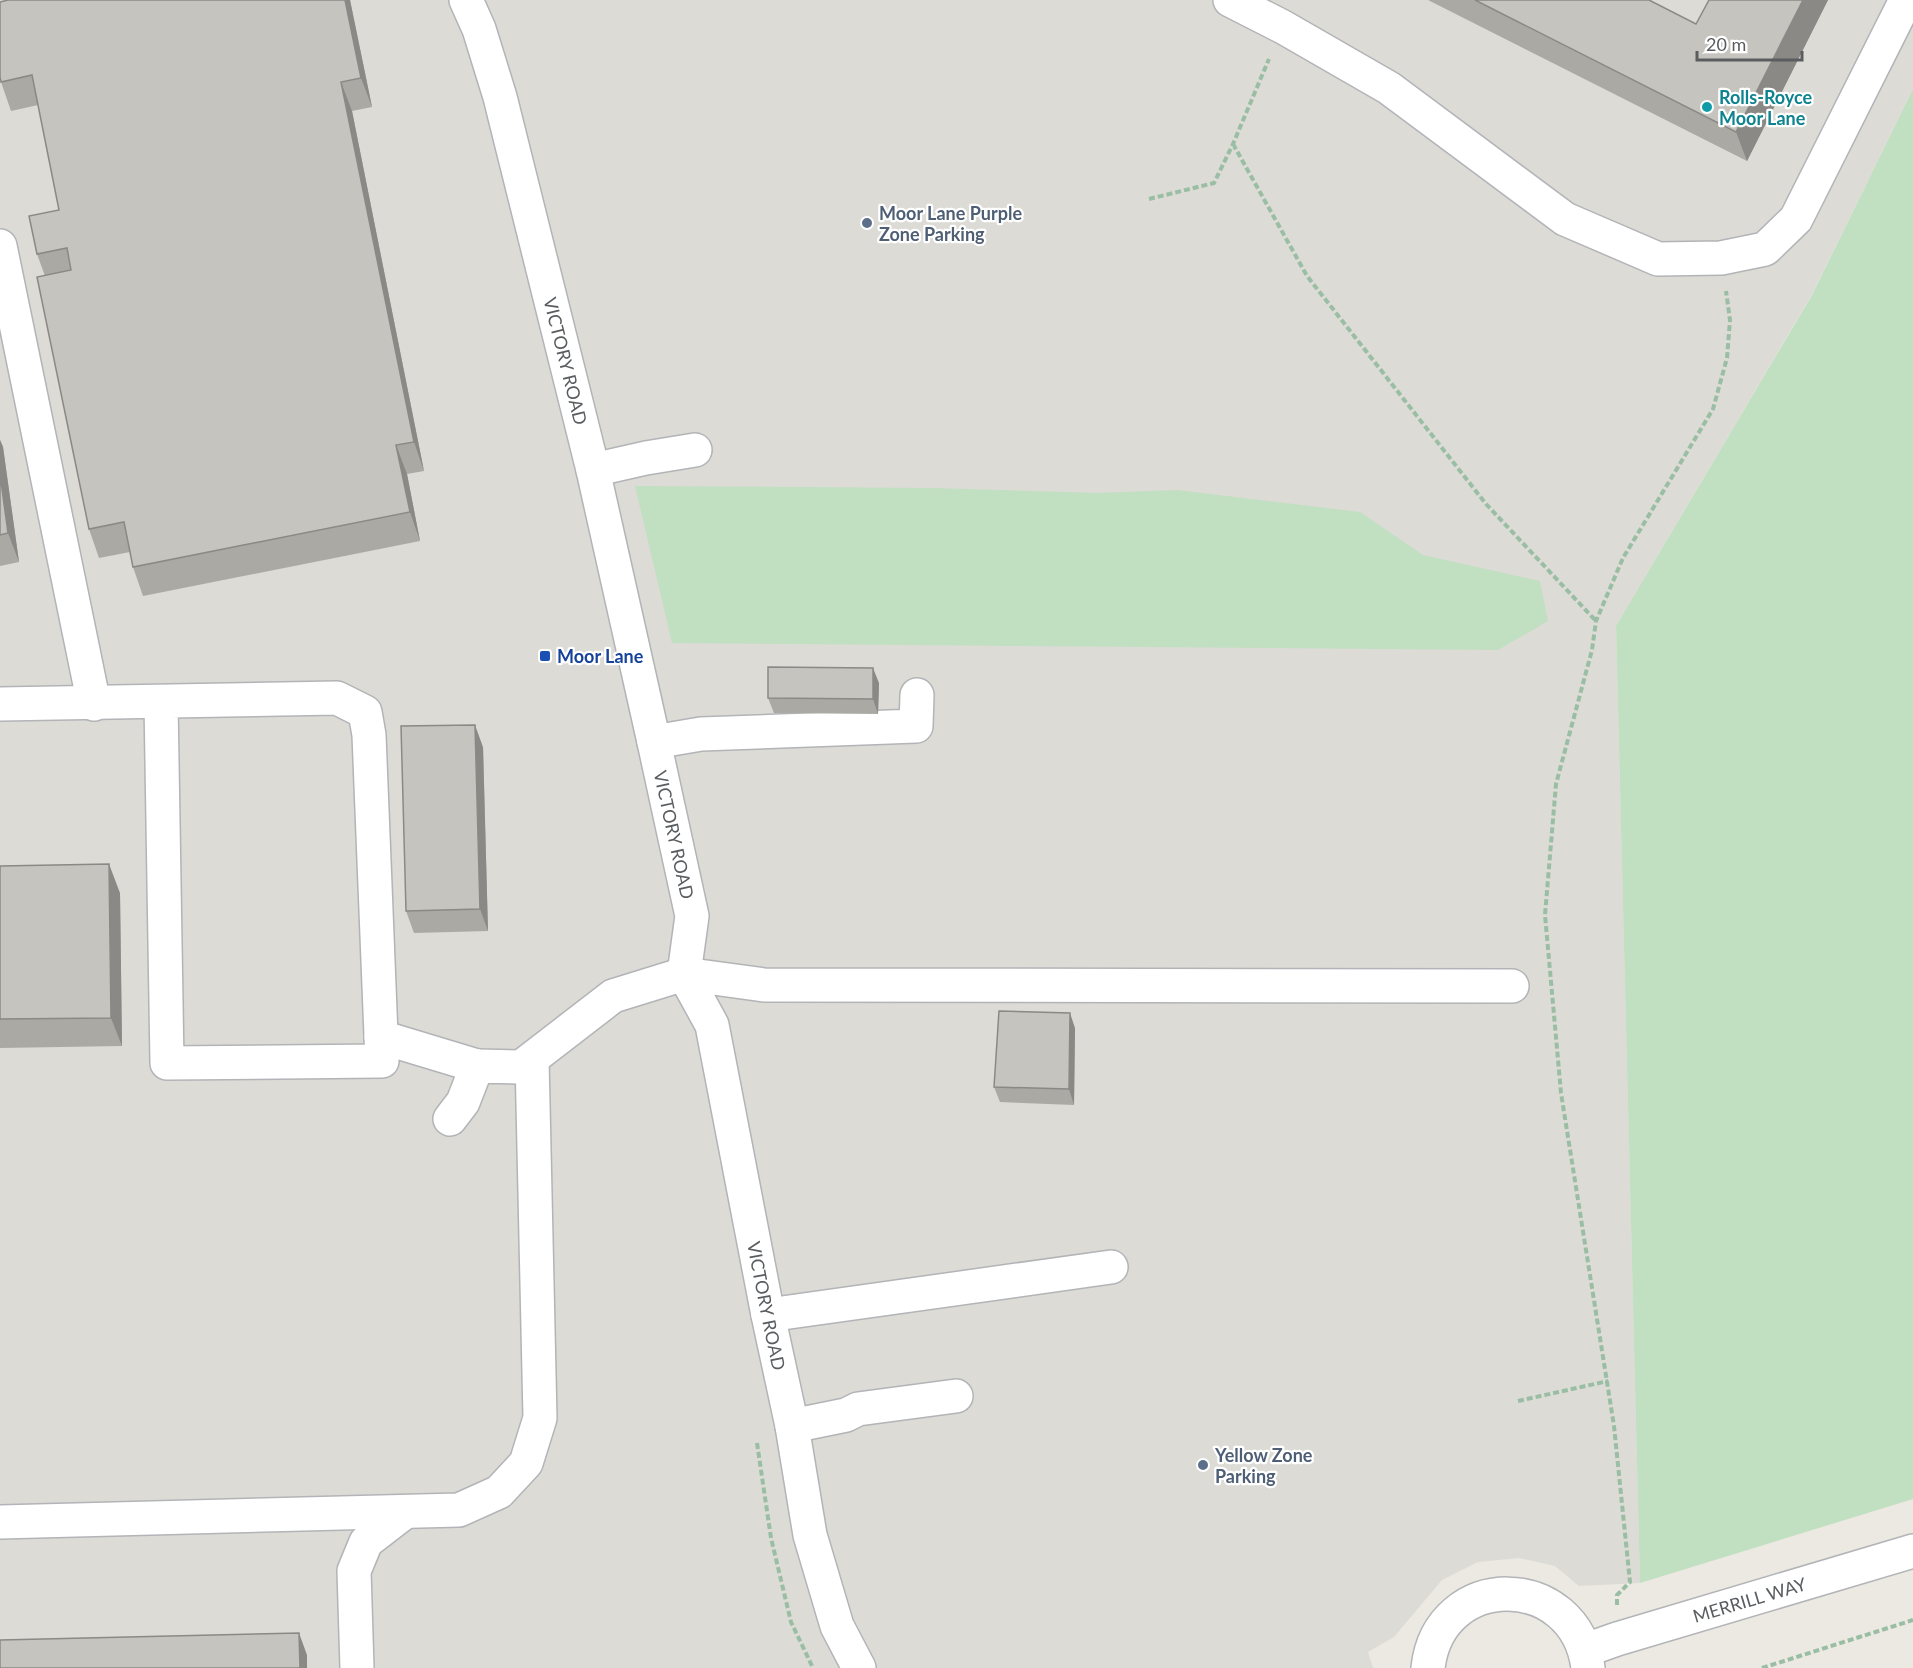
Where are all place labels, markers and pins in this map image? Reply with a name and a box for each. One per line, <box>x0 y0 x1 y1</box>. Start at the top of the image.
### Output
place label: Rolls-Royce Moor Lane <box>1719 86 1813 129</box>
marker: Rolls-Royce Moor Lane <box>1700 100 1714 114</box>
place label: Moor Lane Purple Zone Parking <box>879 202 1022 245</box>
marker: Moor Lane Purple Zone Parking <box>860 216 874 230</box>
place label: Moor Lane <box>557 645 644 667</box>
marker: Moor Lane <box>538 649 552 663</box>
place label: Yellow Zone Parking <box>1214 1444 1313 1487</box>
marker: Yellow Zone Parking <box>1196 1458 1210 1472</box>

